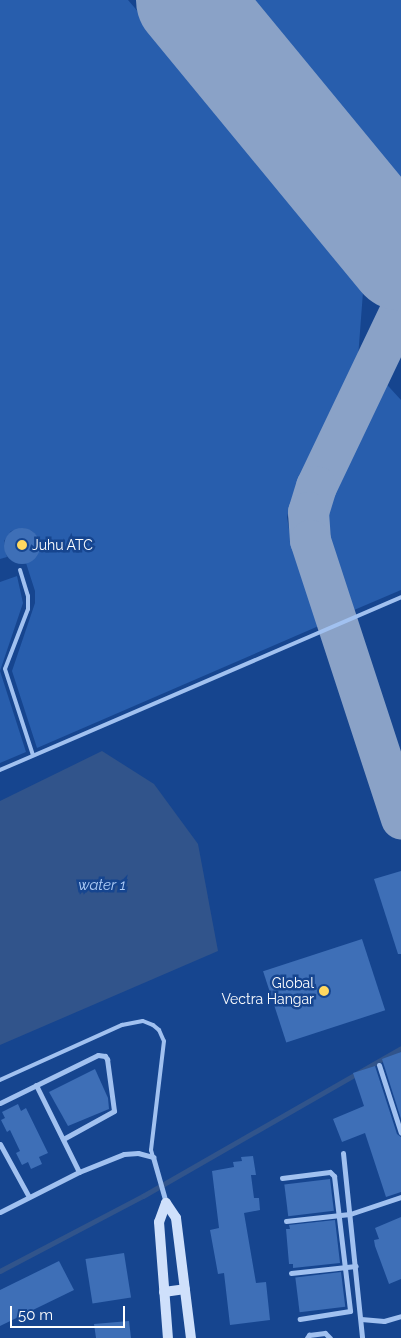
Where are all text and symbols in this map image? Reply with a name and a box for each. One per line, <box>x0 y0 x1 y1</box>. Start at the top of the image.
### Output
place label: Juhu ATC <box>32 537 93 553</box>
marker: Juhu ATC <box>16 539 28 551</box>
water label: water 1 <box>78 877 126 895</box>
place label: Global Vectra Hangar <box>222 975 314 1008</box>
marker: Global Vectra Hangar <box>318 985 330 997</box>
scale bar <box>12 1296 128 1328</box>
text: 50 m <box>18 1306 53 1324</box>

